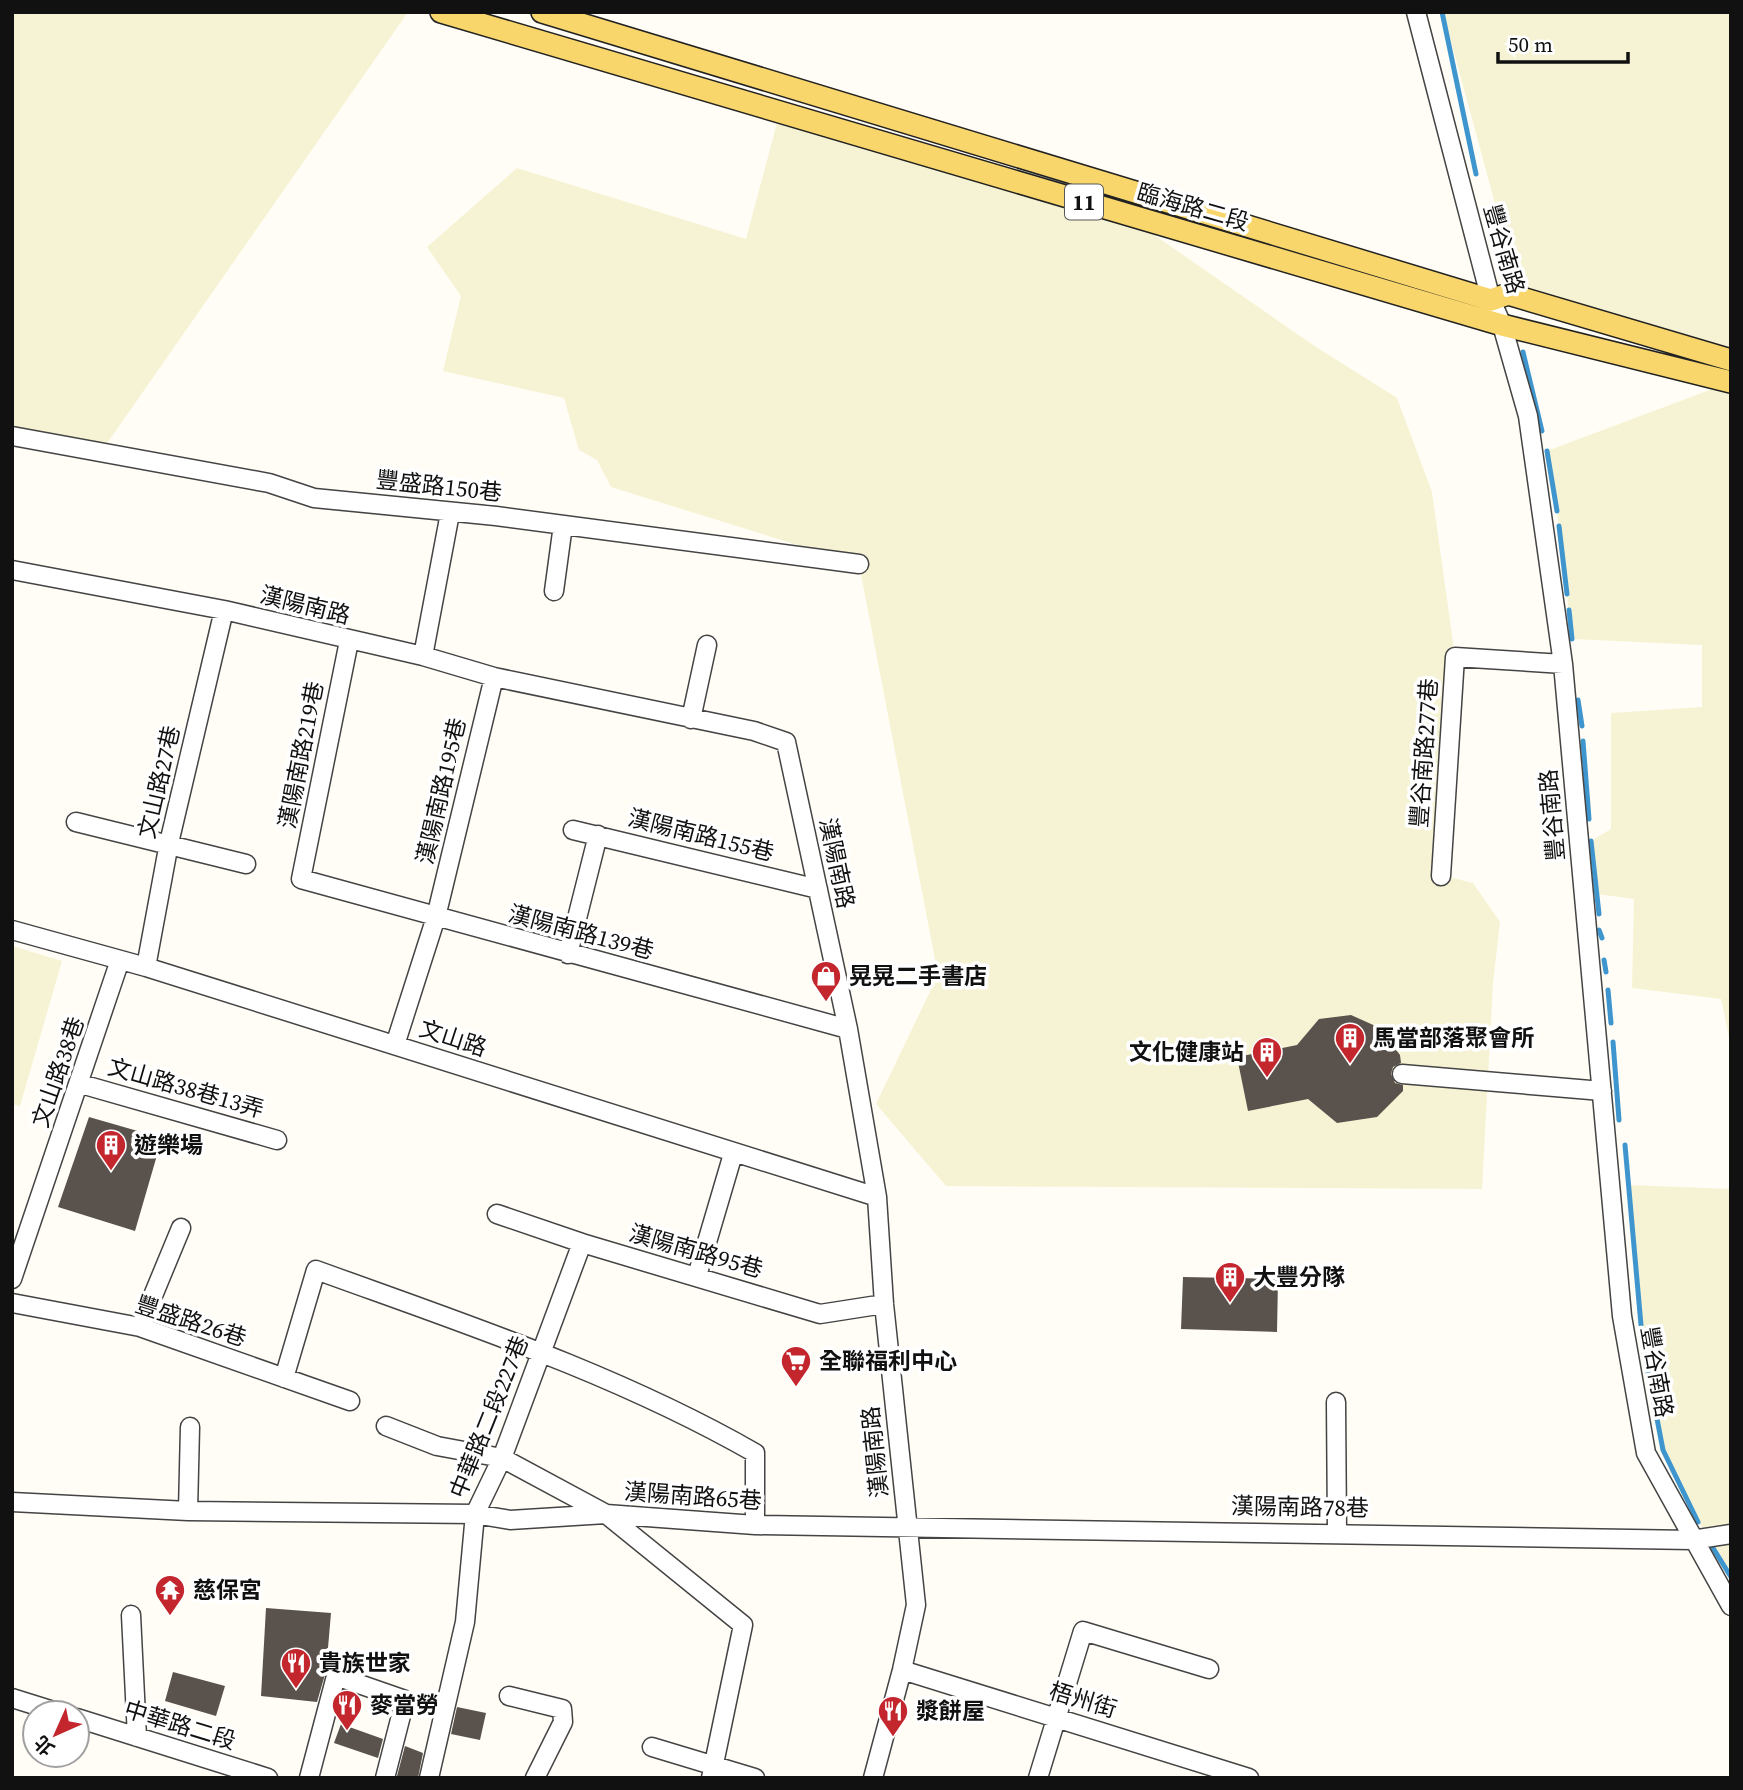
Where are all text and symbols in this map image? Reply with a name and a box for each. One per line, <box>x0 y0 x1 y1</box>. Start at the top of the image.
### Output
scale bar <box>1498 21 1628 65</box>
text: 50 m <box>1508 30 1553 59</box>
street label: 臨海路二段 <box>1133 176 1253 238</box>
road number: 11 <box>1065 184 1103 220</box>
street label: 豐谷南路 <box>1476 200 1532 298</box>
street label: 豐盛路150巷 <box>374 463 504 509</box>
street label: 漢陽南路 <box>256 578 354 632</box>
street label: 豐谷南路277巷 <box>1403 677 1445 829</box>
street label: 漢陽南路219巷 <box>271 679 331 831</box>
street label: 漢陽南路195巷 <box>409 715 473 867</box>
street label: 文山路27巷 <box>130 722 188 842</box>
street label: 豐谷南路 <box>1532 768 1572 862</box>
street label: 漢陽南路155巷 <box>625 801 777 869</box>
street label: 漢陽南路 <box>812 815 862 911</box>
street label: 漢陽南路139巷 <box>505 897 657 967</box>
shop icon: 晃晃二手書店 <box>809 959 843 1003</box>
place label: 晃晃二手書店 <box>849 960 987 992</box>
street label: 文山路38巷 <box>24 1012 92 1132</box>
street label: 文山路 <box>415 1012 491 1064</box>
building icon: 馬當部落聚會所 <box>1333 1021 1367 1065</box>
place label: 馬當部落聚會所 <box>1373 1022 1534 1054</box>
building icon: 文化健康站 <box>1250 1035 1284 1079</box>
place label: 文化健康站 <box>1129 1036 1244 1068</box>
street label: 文山路38巷13弄 <box>104 1050 268 1126</box>
building icon: 遊樂場 <box>94 1128 128 1172</box>
place label: 遊樂場 <box>134 1129 203 1161</box>
street label: 漢陽南路95巷 <box>625 1217 767 1285</box>
building icon: 大豐分隊 <box>1213 1260 1247 1304</box>
place label: 大豐分隊 <box>1253 1261 1345 1293</box>
street label: 豐盛路26巷 <box>131 1288 251 1354</box>
street label: 豐谷南路 <box>1633 1324 1681 1420</box>
street label: 中華路二段227巷 <box>442 1331 536 1503</box>
supermarket icon: 全聯福利中心 <box>779 1344 813 1388</box>
place label: 全聯福利中心 <box>819 1345 957 1377</box>
street label: 漢陽南路 <box>854 1405 896 1499</box>
street label: 漢陽南路65巷 <box>623 1475 763 1517</box>
street label: 漢陽南路78巷 <box>1231 1490 1369 1524</box>
temple icon: 慈保宮 <box>153 1573 187 1617</box>
place label: 慈保宮 <box>193 1574 262 1606</box>
restaurant icon: 貴族世家 <box>279 1646 313 1690</box>
place label: 貴族世家 <box>319 1647 411 1679</box>
street label: 梧州街 <box>1045 1675 1121 1725</box>
restaurant icon: 麥當勞 <box>330 1688 364 1732</box>
place label: 麥當勞 <box>370 1689 439 1721</box>
street label: 中華路二段 <box>120 1693 240 1757</box>
restaurant icon: 漿餅屋 <box>876 1694 910 1738</box>
place label: 漿餅屋 <box>916 1695 985 1727</box>
north arrow <box>21 1699 91 1769</box>
text: 北 <box>28 1730 60 1762</box>

